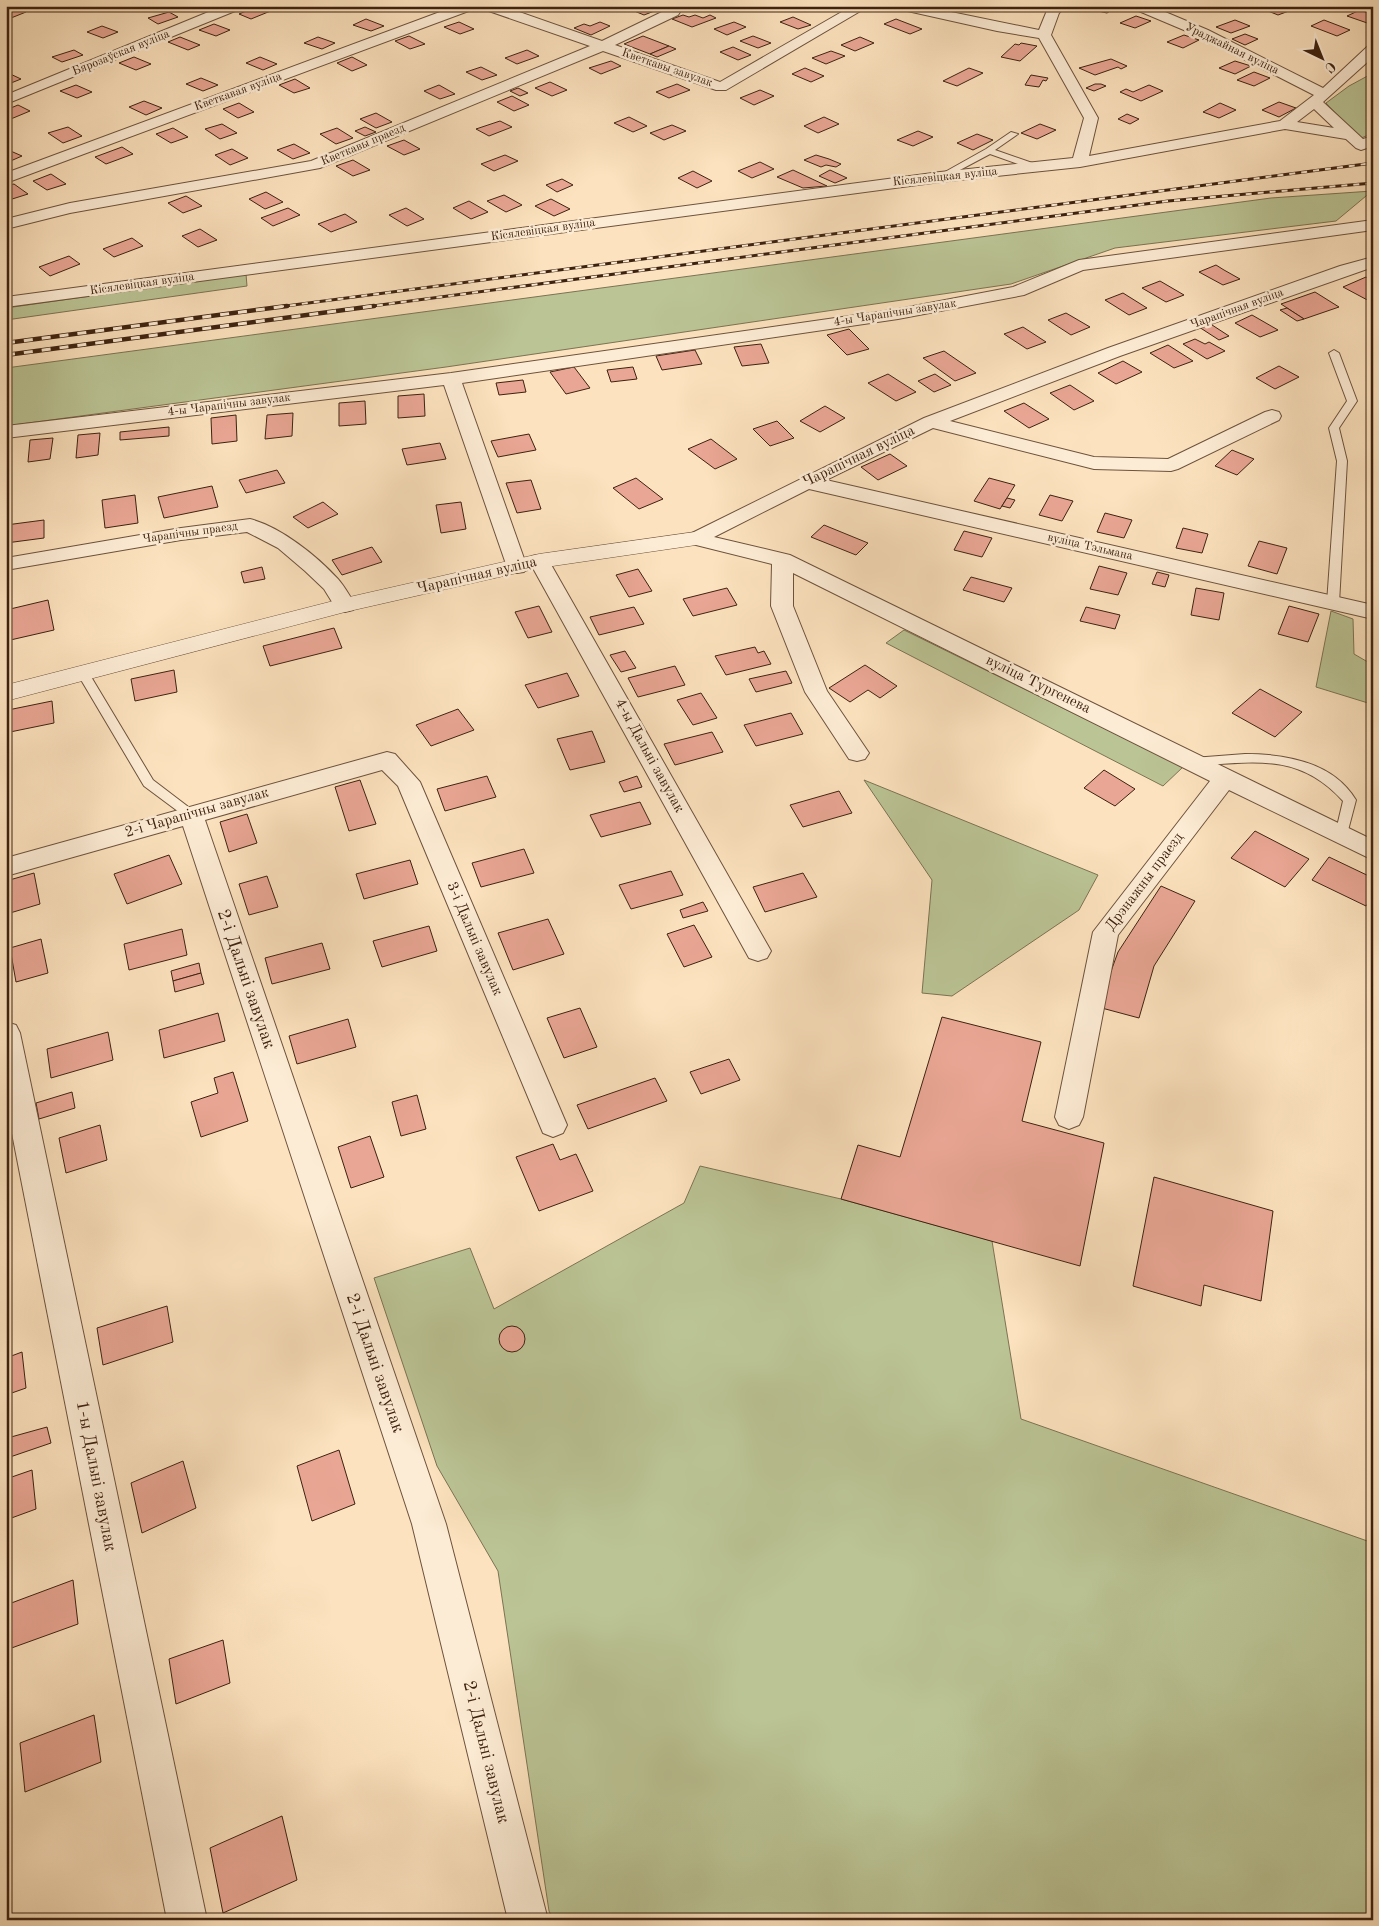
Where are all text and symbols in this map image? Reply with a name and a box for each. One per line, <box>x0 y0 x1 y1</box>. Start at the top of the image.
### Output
street label: Ураджайная вуліца <box>1183 20 1281 77</box>
street label: Бярозаўская вуліца <box>70 27 171 78</box>
north arrow <box>1296 32 1346 82</box>
street label: Кветкавы завулак <box>620 47 714 89</box>
text: С <box>1322 59 1338 75</box>
street label: Кветкавая вуліца <box>192 70 283 113</box>
street label: Кветкавы праезд <box>319 122 407 168</box>
street label: Кісялевіцкая вуліца <box>892 165 998 188</box>
street label: Кісялевіцкая вуліца <box>490 216 596 243</box>
street label: Кісялевіцкая вуліца <box>89 270 195 297</box>
street label: Чарапічная вуліца <box>1189 286 1285 331</box>
street label: 4-ы Чарапічны завулак <box>833 296 957 329</box>
street label: 4-ы Чарапічны завулак <box>167 391 291 418</box>
street label: Чарапічная вуліца <box>801 423 918 491</box>
street label: Чарапічны праезд <box>142 519 238 546</box>
street label: вуліца Тэльмана <box>1046 530 1134 563</box>
street label: Чарапічная вуліца <box>416 555 539 597</box>
street label: вуліца Тургенева <box>983 653 1093 717</box>
street label: 4-ы Дальні завулак <box>611 696 687 816</box>
street label: 2-і Чарапічны завулак <box>123 785 271 841</box>
street label: Дрэнажны праезд <box>1103 830 1187 934</box>
street label: 3-і Дальні завулак <box>443 880 505 999</box>
street label: 2-і Дальні завулак <box>214 907 278 1051</box>
street label: 2-і Дальні завулак <box>343 1291 407 1435</box>
street label: 1-ы Дальні завулак <box>73 1399 119 1553</box>
street label: 2-і Дальні завулак <box>460 1679 512 1825</box>

